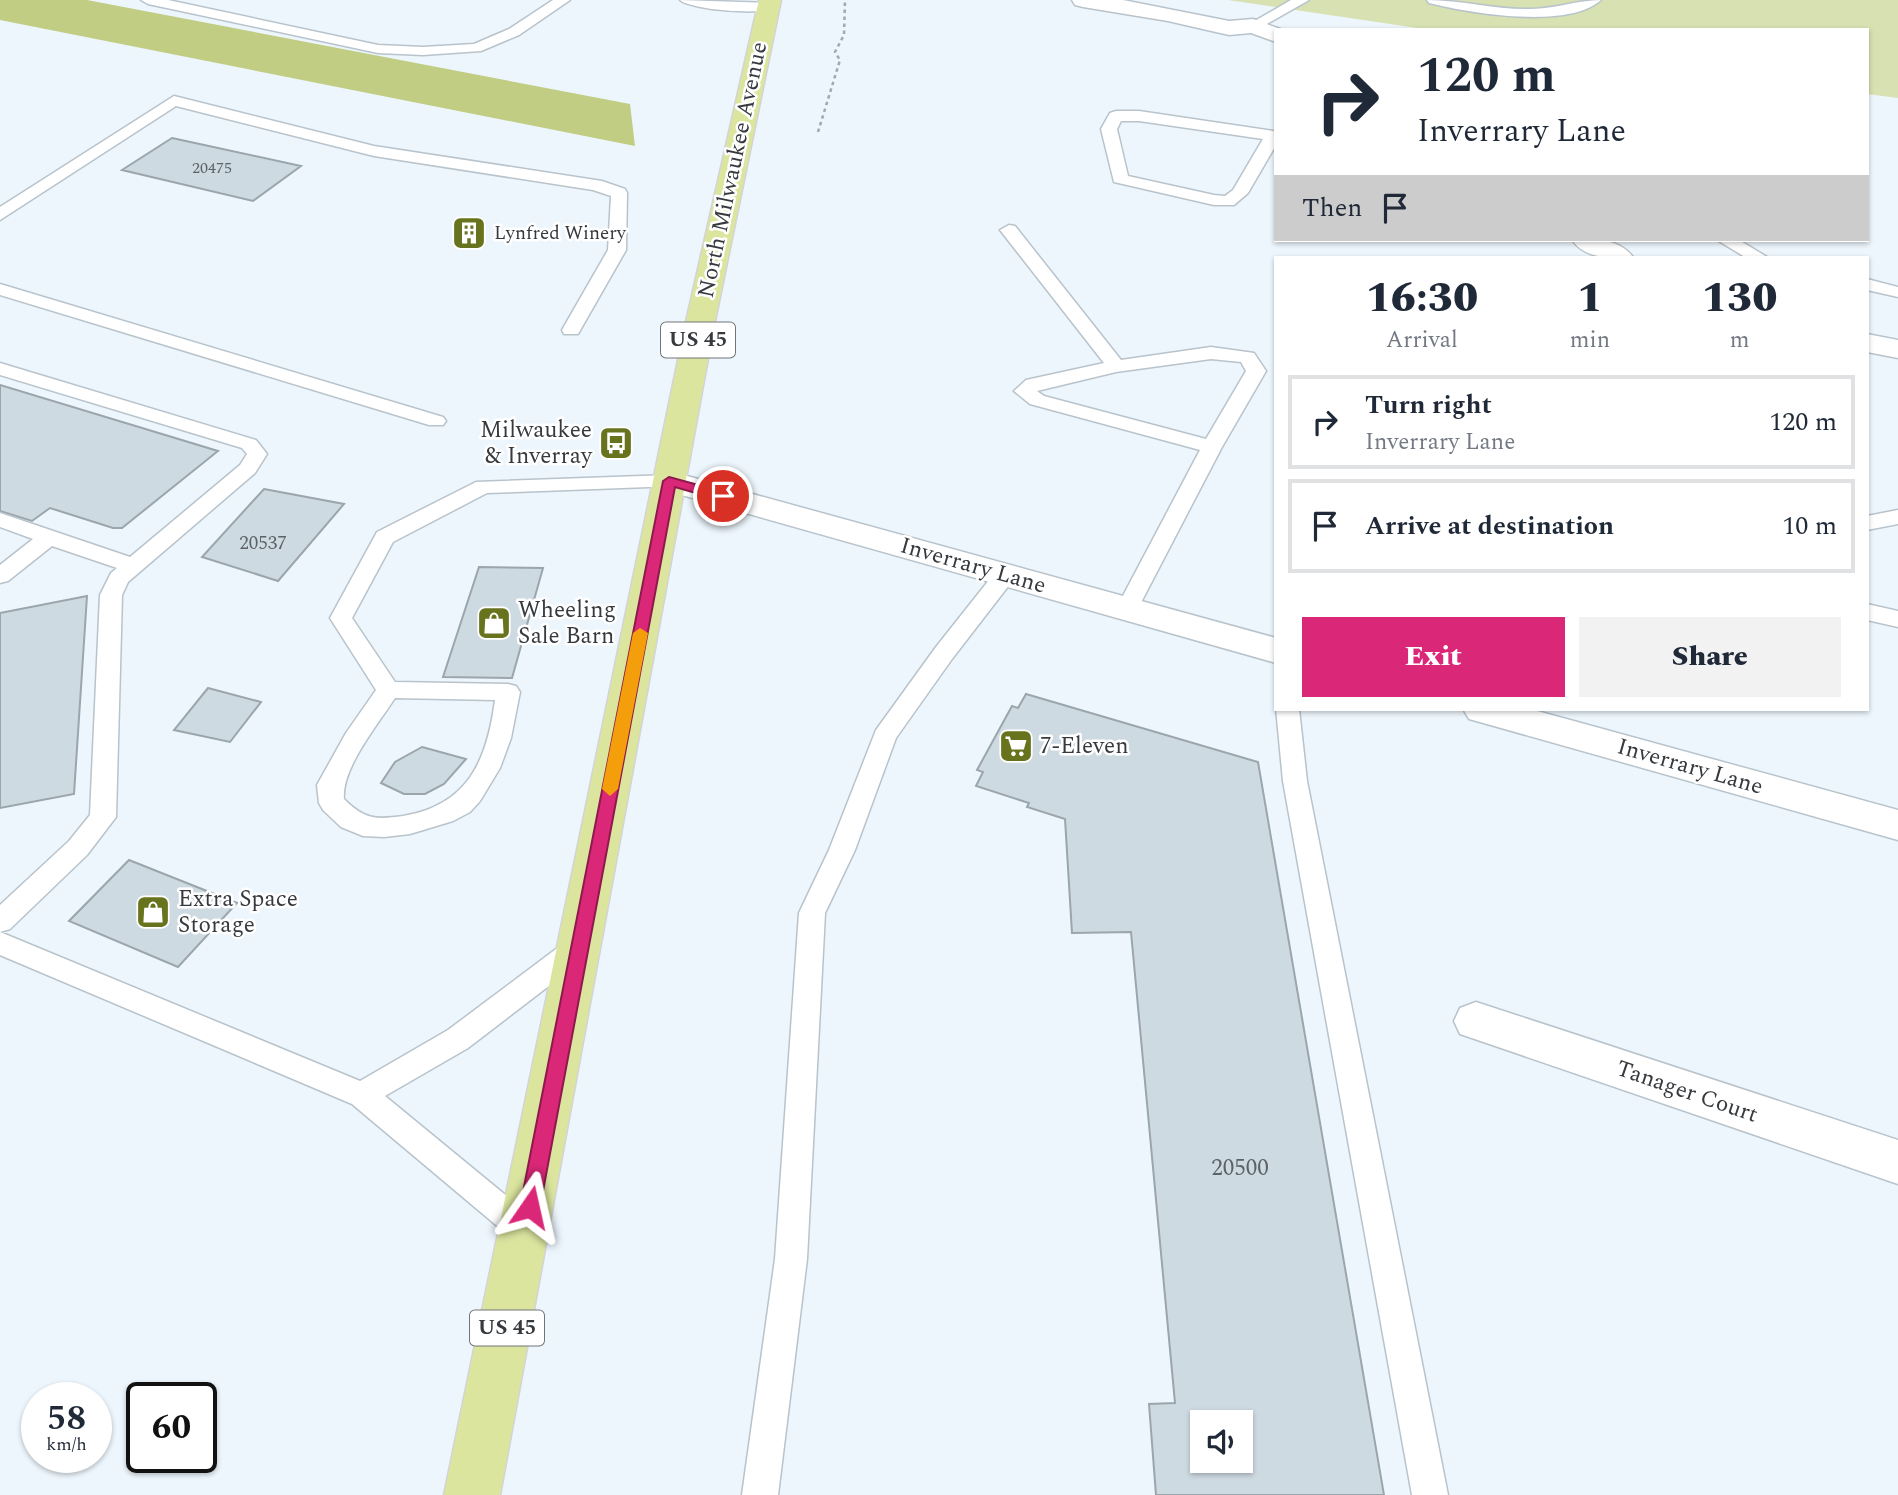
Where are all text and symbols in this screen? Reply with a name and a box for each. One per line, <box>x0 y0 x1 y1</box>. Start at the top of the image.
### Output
street label: North Milwaukee Avenue <box>689 39 777 301</box>
text: 120 m <box>1417 39 1556 114</box>
icon: right <box>1302 56 1393 147</box>
text: Inverrary Lane <box>1417 107 1626 156</box>
house number: 20475 <box>192 156 232 180</box>
text: Then <box>1302 188 1362 228</box>
icon: arrive <box>1376 189 1414 227</box>
building icon: Lynfred Winery <box>450 214 488 252</box>
place label: Lynfred Winery <box>494 219 627 248</box>
text: 16:30 <box>1366 267 1478 330</box>
text: 1 <box>1577 267 1603 330</box>
text: 130 <box>1702 267 1777 330</box>
road number: US 45 <box>661 322 735 358</box>
text: Arrival <box>1386 323 1458 358</box>
text: min <box>1570 323 1610 358</box>
text: m <box>1730 323 1749 358</box>
text: Turn right <box>1365 385 1492 425</box>
text: 120 m <box>1769 402 1837 442</box>
icon: right <box>1306 403 1344 441</box>
place label: Milwaukee & Inverray <box>480 413 593 474</box>
bus stop icon: Milwaukee & Inverray <box>597 424 635 462</box>
text: Inverrary Lane <box>1365 425 1515 460</box>
pin <box>693 466 753 526</box>
icon: arrive <box>704 477 742 515</box>
text: Arrive at destination <box>1365 506 1614 546</box>
text: 10 m <box>1782 506 1837 546</box>
icon: arrive <box>1306 507 1344 545</box>
street label: Inverrary Lane <box>896 528 1050 604</box>
house number: 20537 <box>239 529 287 558</box>
place label: Wheeling Sale Barn <box>518 593 616 654</box>
shop icon: Wheeling Sale Barn <box>475 604 513 642</box>
button: Exit <box>1302 617 1565 697</box>
button: Share <box>1579 617 1841 697</box>
supermarket icon: 7-Eleven <box>997 727 1035 765</box>
place label: 7-Eleven <box>1040 729 1129 764</box>
street label: Inverrary Lane <box>1613 729 1767 805</box>
place label: Extra Space Storage <box>178 882 298 943</box>
shop icon: Extra Space Storage <box>134 893 172 931</box>
street label: Tanager Court <box>1611 1051 1763 1133</box>
house number: 20500 <box>1211 1151 1269 1186</box>
position arrow <box>493 1170 567 1244</box>
road number: US 45 <box>470 1310 544 1346</box>
speed limit sign: 60 <box>126 1382 217 1473</box>
text: 58 <box>47 1392 86 1445</box>
map controls <box>1190 1410 1253 1473</box>
button: sound <box>1190 1410 1253 1473</box>
text: km/h <box>46 1431 87 1458</box>

